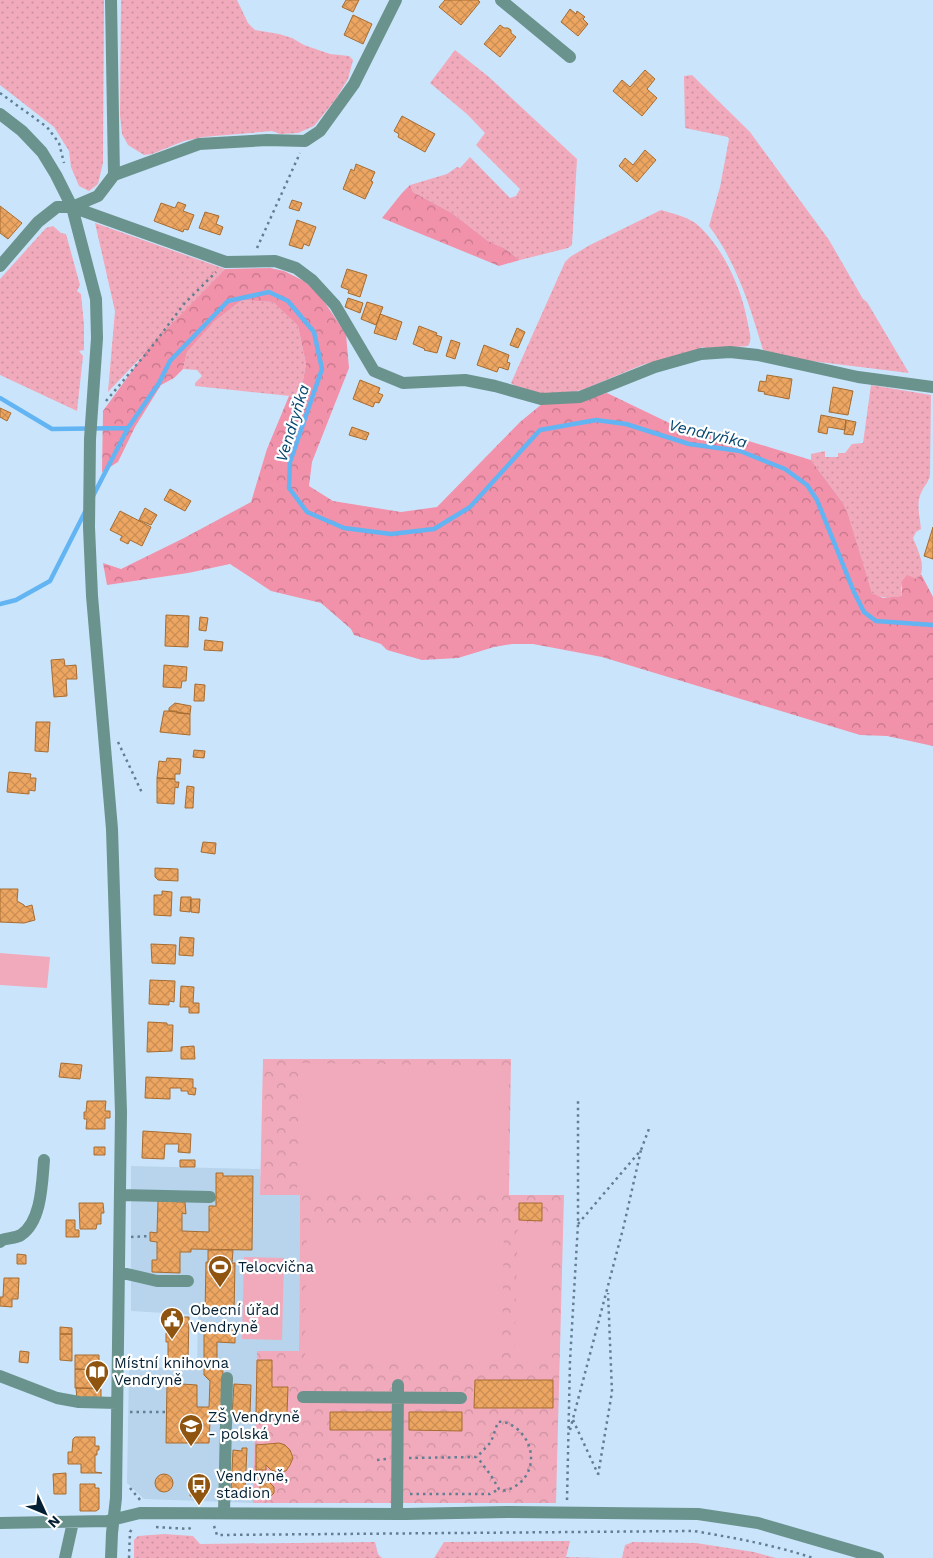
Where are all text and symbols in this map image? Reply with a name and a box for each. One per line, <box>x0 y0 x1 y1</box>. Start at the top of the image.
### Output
water label: Vendryňka <box>272 382 313 464</box>
water label: Vendryňka <box>667 415 749 452</box>
sports icon: Telocvična <box>207 1254 233 1288</box>
place label: Telocvična <box>238 1258 314 1276</box>
place label: Obecní úřad Vendryně <box>190 1301 279 1336</box>
public building icon: Obecní úřad Vendryně <box>159 1306 185 1340</box>
place label: Místní knihovna Vendryně <box>114 1354 230 1389</box>
library icon: Místní knihovna Vendryně <box>84 1359 110 1393</box>
place label: ZŠ Vendryně - polská <box>208 1407 300 1443</box>
school or university icon: ZŠ Vendryně - polská <box>178 1413 204 1447</box>
place label: Vendryně, stadion <box>216 1467 288 1502</box>
bus stop icon: Vendryně, stadion <box>186 1472 212 1506</box>
north arrow <box>20 1488 70 1538</box>
text: N <box>45 1513 64 1531</box>

